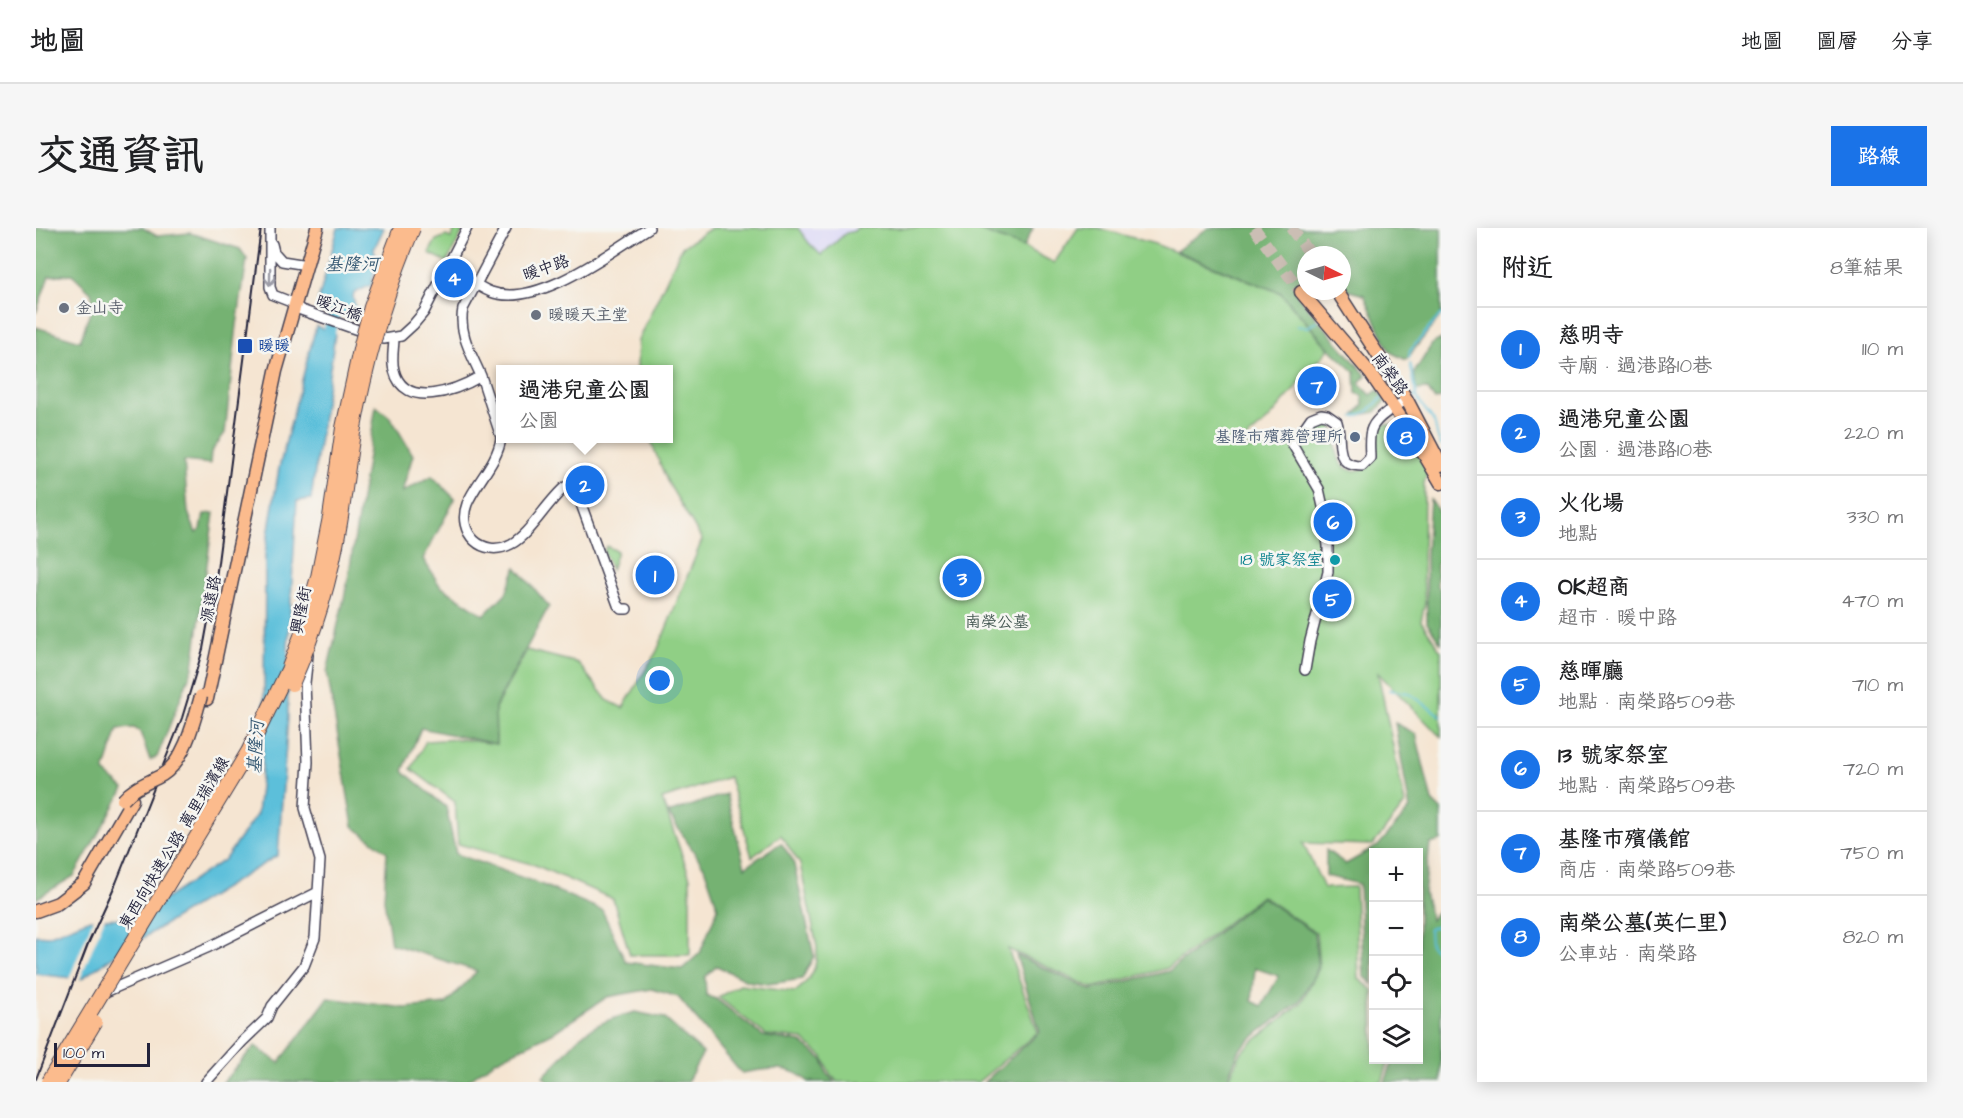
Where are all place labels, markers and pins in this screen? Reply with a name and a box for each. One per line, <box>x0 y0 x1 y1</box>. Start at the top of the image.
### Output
pin: 4 <box>434 256 474 300</box>
place label: 金山寺 <box>76 297 124 319</box>
marker: 金山寺 <box>57 301 71 315</box>
place label: 暖暖天主堂 <box>548 304 628 326</box>
marker: 暖暖天主堂 <box>529 308 543 322</box>
place label: 暖暖 <box>258 335 290 357</box>
marker: 暖暖 <box>236 337 254 355</box>
pin: 7 <box>1298 364 1336 408</box>
pin: 8 <box>1386 414 1426 460</box>
place label: 基隆市殯葬管理所 <box>1215 426 1343 448</box>
marker: 基隆市殯葬管理所 <box>1348 430 1362 444</box>
pin: 2 <box>566 462 604 508</box>
pin: 6 <box>1314 500 1352 544</box>
place label: 18 號家祭室 <box>1240 549 1323 571</box>
pin: 1 <box>636 552 674 598</box>
marker: 18 號家祭室 <box>1328 553 1342 567</box>
pin: 3 <box>942 556 982 600</box>
pin: 5 <box>1312 576 1352 622</box>

